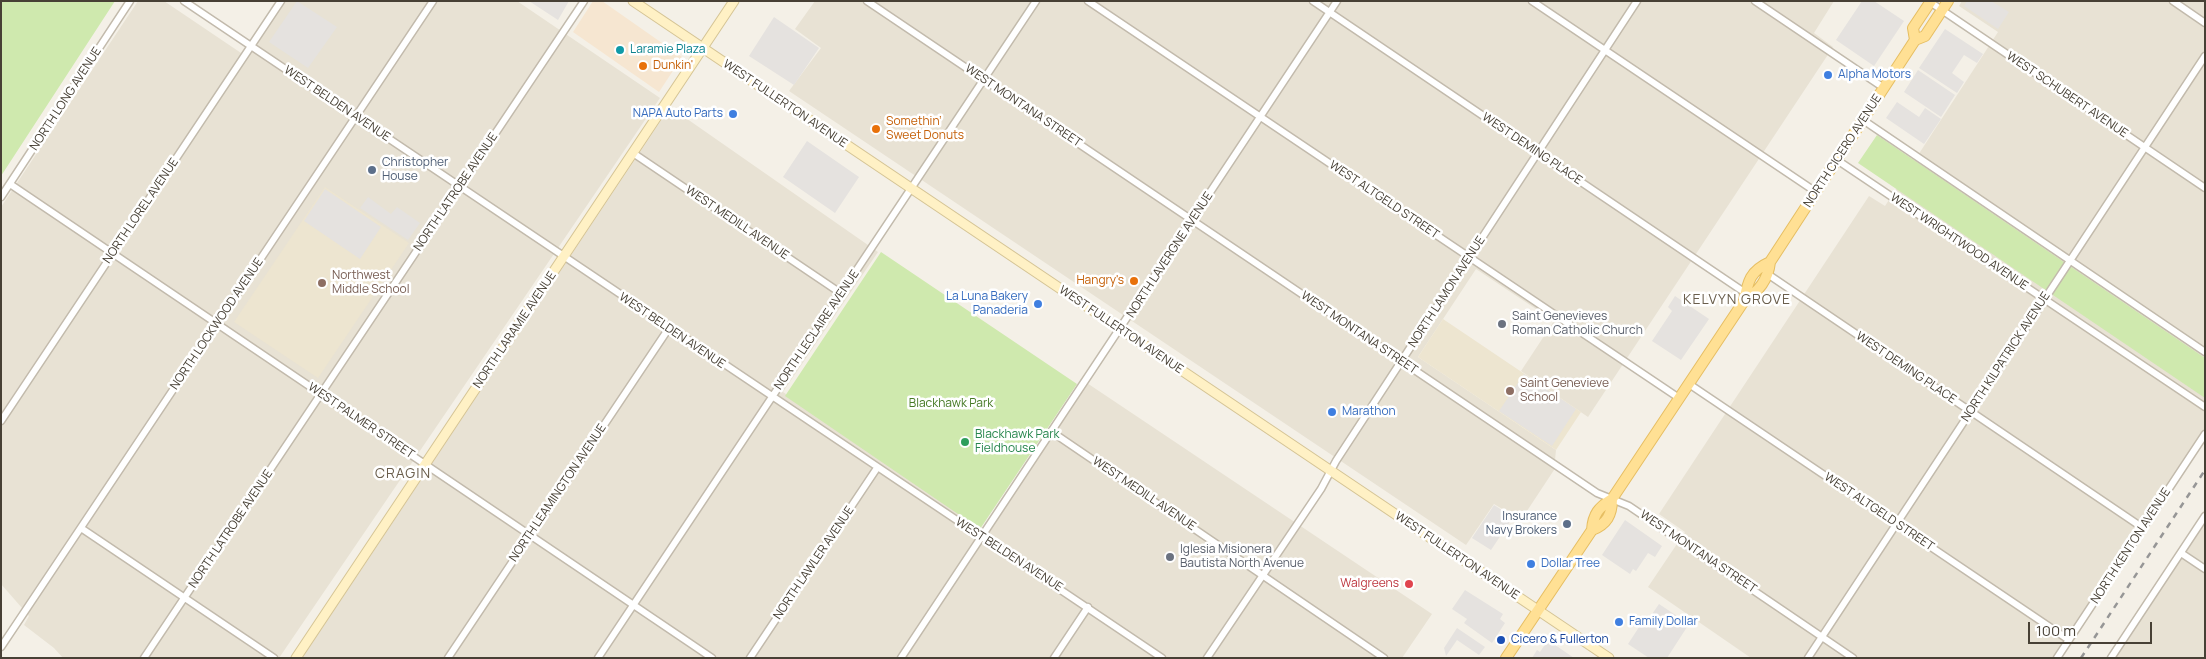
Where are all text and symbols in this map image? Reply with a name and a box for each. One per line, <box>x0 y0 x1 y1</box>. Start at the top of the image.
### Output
place label: Laramie Plaza <box>630 43 705 57</box>
marker: Laramie Plaza <box>614 44 626 56</box>
street label: NORTH LONG AVENUE <box>27 45 105 153</box>
street label: WEST SCHUBERT AVENUE <box>2004 49 2130 141</box>
street label: WEST FULLERTON AVENUE <box>720 57 850 151</box>
place label: Dunkin' <box>653 59 693 73</box>
marker: Dunkin' <box>637 60 649 72</box>
street label: WEST MONTANA STREET <box>962 62 1084 150</box>
street label: WEST BELDEN AVENUE <box>281 63 393 145</box>
place label: Alpha Motors <box>1838 68 1911 82</box>
marker: Alpha Motors <box>1822 69 1834 81</box>
street label: NORTH CICERO AVENUE <box>1801 92 1885 210</box>
place label: NAPA Auto Parts <box>633 107 723 121</box>
marker: NAPA Auto Parts <box>727 108 739 120</box>
street label: WEST DEMING PLACE <box>1479 110 1585 188</box>
place label: Somethin’ Sweet Donuts <box>886 115 964 143</box>
marker: Somethin’ Sweet Donuts <box>870 123 882 135</box>
street label: NORTH LATROBE AVENUE <box>411 130 501 254</box>
street label: NORTH LOREL AVENUE <box>100 156 182 266</box>
place label: Christopher House <box>382 156 448 184</box>
street label: WEST ALTGELD STREET <box>1326 158 1442 242</box>
marker: Christopher House <box>366 164 378 176</box>
street label: WEST MEDILL AVENUE <box>683 183 791 263</box>
street label: NORTH LAVERGNE AVENUE <box>1124 189 1216 321</box>
street label: WEST WRIGHTWOOD AVENUE <box>1887 190 2031 294</box>
street label: NORTH LAMON AVENUE <box>1406 234 1488 350</box>
street label: NORTH LOCKWOOD AVENUE <box>168 255 266 393</box>
street label: NORTH LECLAIRE AVENUE <box>772 267 862 393</box>
place label: Northwest Middle School <box>332 269 409 297</box>
street label: NORTH LARAMIE AVENUE <box>471 269 559 391</box>
place label: Hangry's <box>1076 274 1124 288</box>
marker: Hangry's <box>1128 275 1140 287</box>
marker: Northwest Middle School <box>316 277 328 289</box>
street label: WEST FULLERTON AVENUE <box>1056 283 1186 377</box>
street label: WEST MONTANA STREET <box>1298 289 1420 377</box>
street label: NORTH KILPATRICK AVENUE <box>1959 289 2053 425</box>
street label: WEST BELDEN AVENUE <box>616 290 728 372</box>
place label: La Luna Bakery Panaderia <box>946 290 1028 318</box>
district label: KELVYN GROVE <box>1682 292 1792 308</box>
marker: La Luna Bakery Panaderia <box>1032 298 1044 310</box>
place label: Saint Genevieves Roman Catholic Church <box>1512 310 1643 338</box>
marker: Saint Genevieves Roman Catholic Church <box>1496 318 1508 330</box>
street label: WEST DEMING PLACE <box>1853 329 1959 407</box>
place label: Saint Genevieve School <box>1520 377 1609 405</box>
street label: WEST PALMER STREET <box>305 380 417 462</box>
marker: Saint Genevieve School <box>1504 385 1516 397</box>
park label: Blackhawk Park <box>909 397 993 411</box>
place label: Marathon <box>1342 405 1396 419</box>
marker: Marathon <box>1326 406 1338 418</box>
street label: NORTH LEAMINGTON AVENUE <box>506 421 610 565</box>
place label: Blackhawk Park Fieldhouse <box>975 428 1059 456</box>
marker: Blackhawk Park Fieldhouse <box>959 436 971 448</box>
street label: WEST MEDILL AVENUE <box>1090 454 1198 534</box>
district label: CRAGIN <box>374 466 432 482</box>
street label: NORTH LATROBE AVENUE <box>186 467 276 591</box>
street label: WEST ALTGELD STREET <box>1821 470 1937 554</box>
street label: NORTH KENTON AVENUE <box>2088 485 2174 607</box>
street label: NORTH LAWLER AVENUE <box>771 504 857 622</box>
street label: WEST MONTANA STREET <box>1637 508 1759 596</box>
street label: WEST FULLERTON AVENUE <box>1392 509 1522 603</box>
place label: Insurance Navy Brokers <box>1486 510 1557 538</box>
street label: WEST BELDEN AVENUE <box>953 515 1065 595</box>
marker: Insurance Navy Brokers <box>1561 518 1573 530</box>
place label: Iglesia Misionera Bautista North Avenue <box>1180 543 1304 571</box>
marker: Iglesia Misionera Bautista North Avenue <box>1164 551 1176 563</box>
place label: Dollar Tree <box>1541 557 1600 571</box>
marker: Dollar Tree <box>1525 558 1537 570</box>
place label: Walgreens <box>1340 577 1399 591</box>
marker: Walgreens <box>1403 578 1415 590</box>
scale bar <box>2031 612 2155 644</box>
place label: Family Dollar <box>1629 615 1698 629</box>
marker: Family Dollar <box>1613 616 1625 628</box>
text: 100 m <box>2036 620 2076 641</box>
place label: Cicero & Fullerton <box>1511 633 1609 647</box>
marker: Cicero & Fullerton <box>1495 634 1507 646</box>

